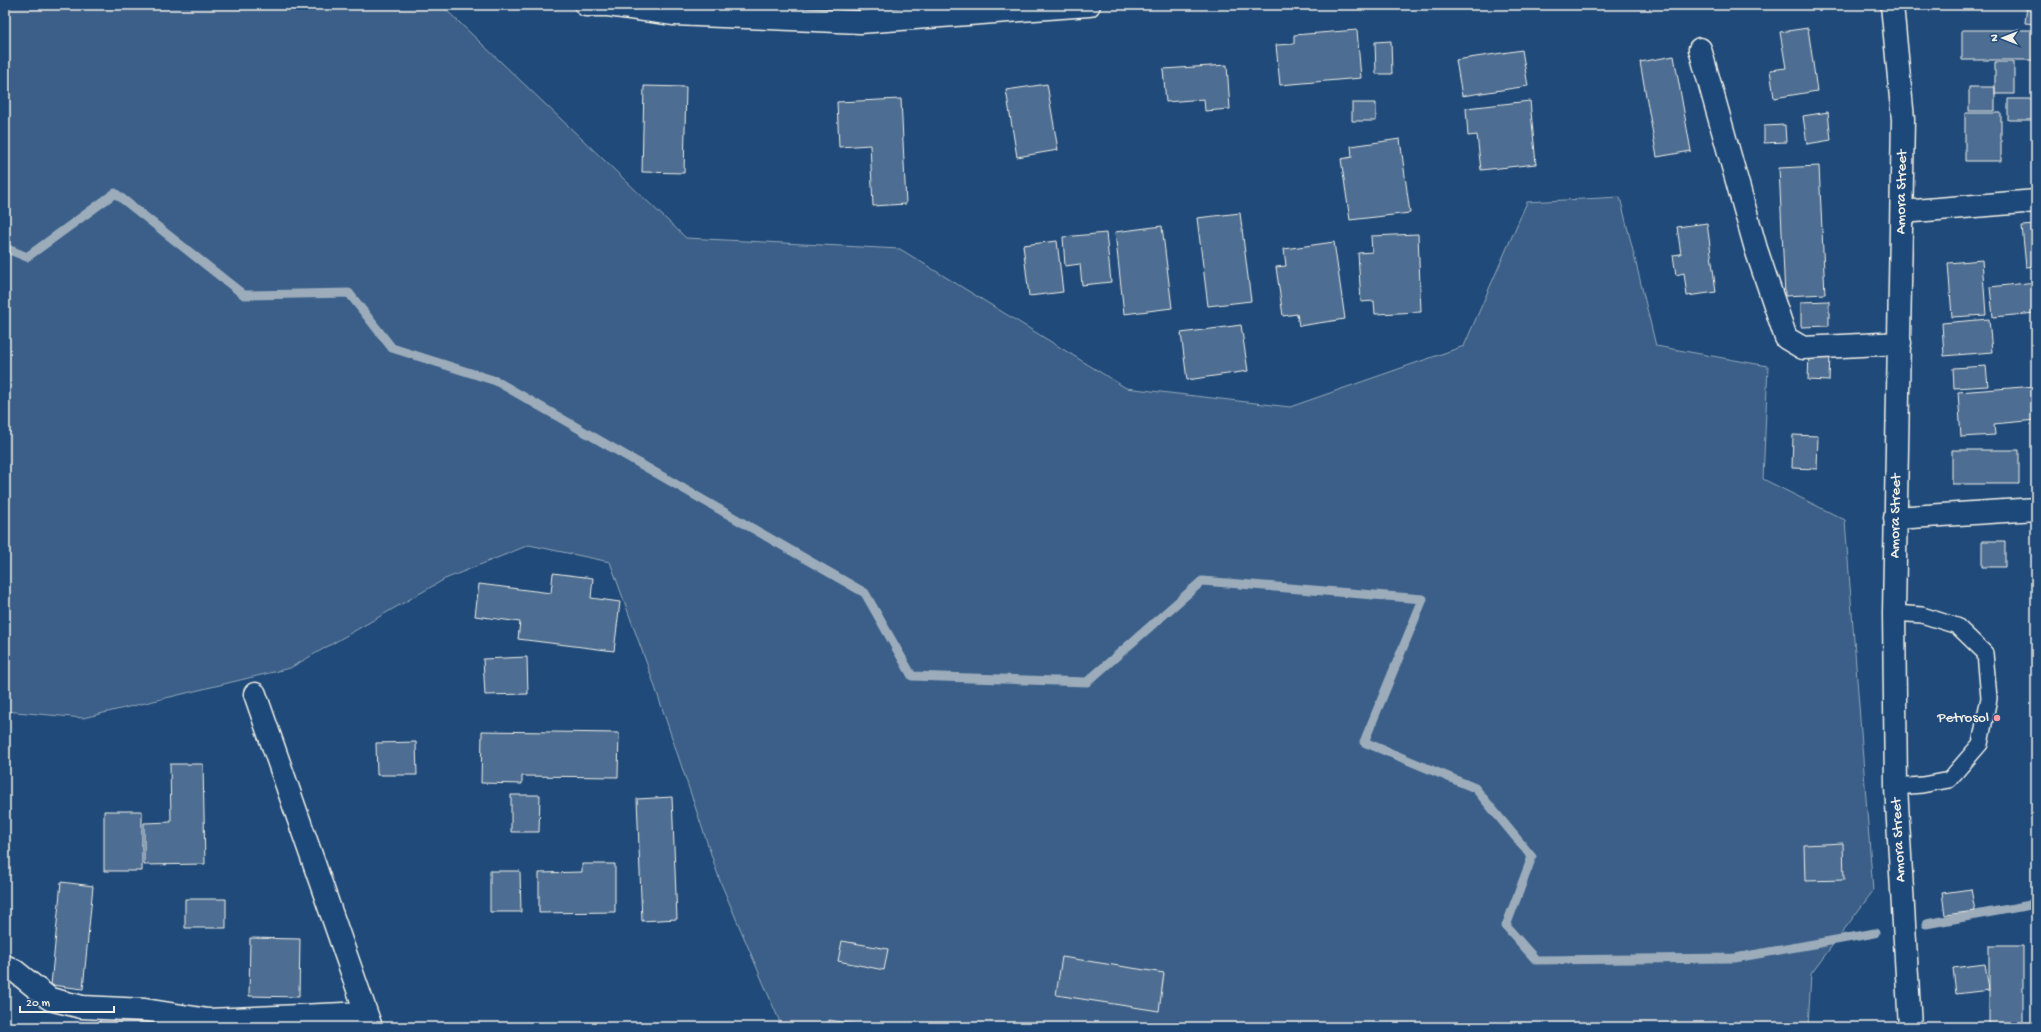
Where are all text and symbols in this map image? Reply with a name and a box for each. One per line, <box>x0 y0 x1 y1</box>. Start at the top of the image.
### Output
north arrow <box>1983 18 2023 58</box>
text: N <box>1989 34 2001 42</box>
street label: Amora Street <box>1892 148 1912 234</box>
street label: Amora Street <box>1886 472 1906 558</box>
place label: Petrosol <box>1936 709 1989 727</box>
marker: Petrosol <box>1992 713 2002 723</box>
street label: Amora Street <box>1888 795 1910 883</box>
scale bar <box>20 988 114 1014</box>
text: 20 m <box>26 997 51 1011</box>

